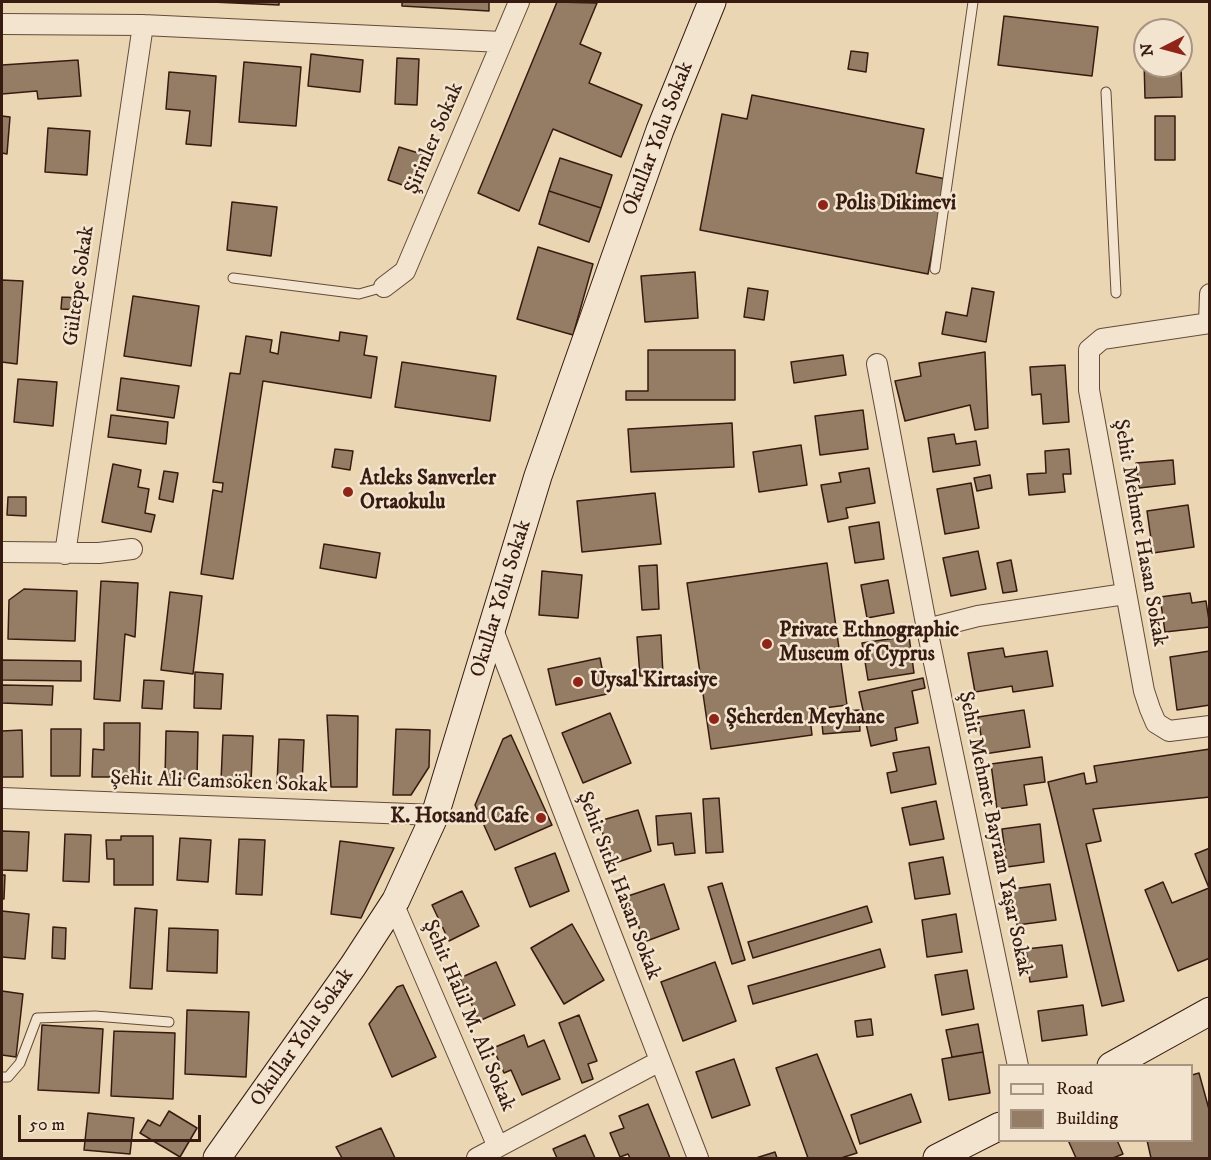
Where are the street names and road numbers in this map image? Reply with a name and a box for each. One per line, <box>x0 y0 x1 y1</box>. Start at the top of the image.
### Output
street label: Okullar Yolu Sokak <box>618 58 700 220</box>
street label: Şirinler Sokak <box>400 79 470 199</box>
street label: Gültepe Sokak <box>59 224 101 348</box>
street label: Şehit Mehmet Hasan Sokak <box>1107 417 1171 649</box>
street label: Okullar Yolu Sokak <box>466 517 538 681</box>
street label: Şehit Mehmet Bayram Yaşar Sokak <box>951 689 1037 979</box>
street label: Şehit Ali Camsöken Sokak <box>110 767 328 799</box>
street label: Şehit Sıtkı Hasan Sokak <box>570 788 666 984</box>
street label: Şehit Halil M. Ali Sokak <box>416 916 520 1116</box>
street label: Okullar Yolu Sokak <box>246 964 360 1112</box>

